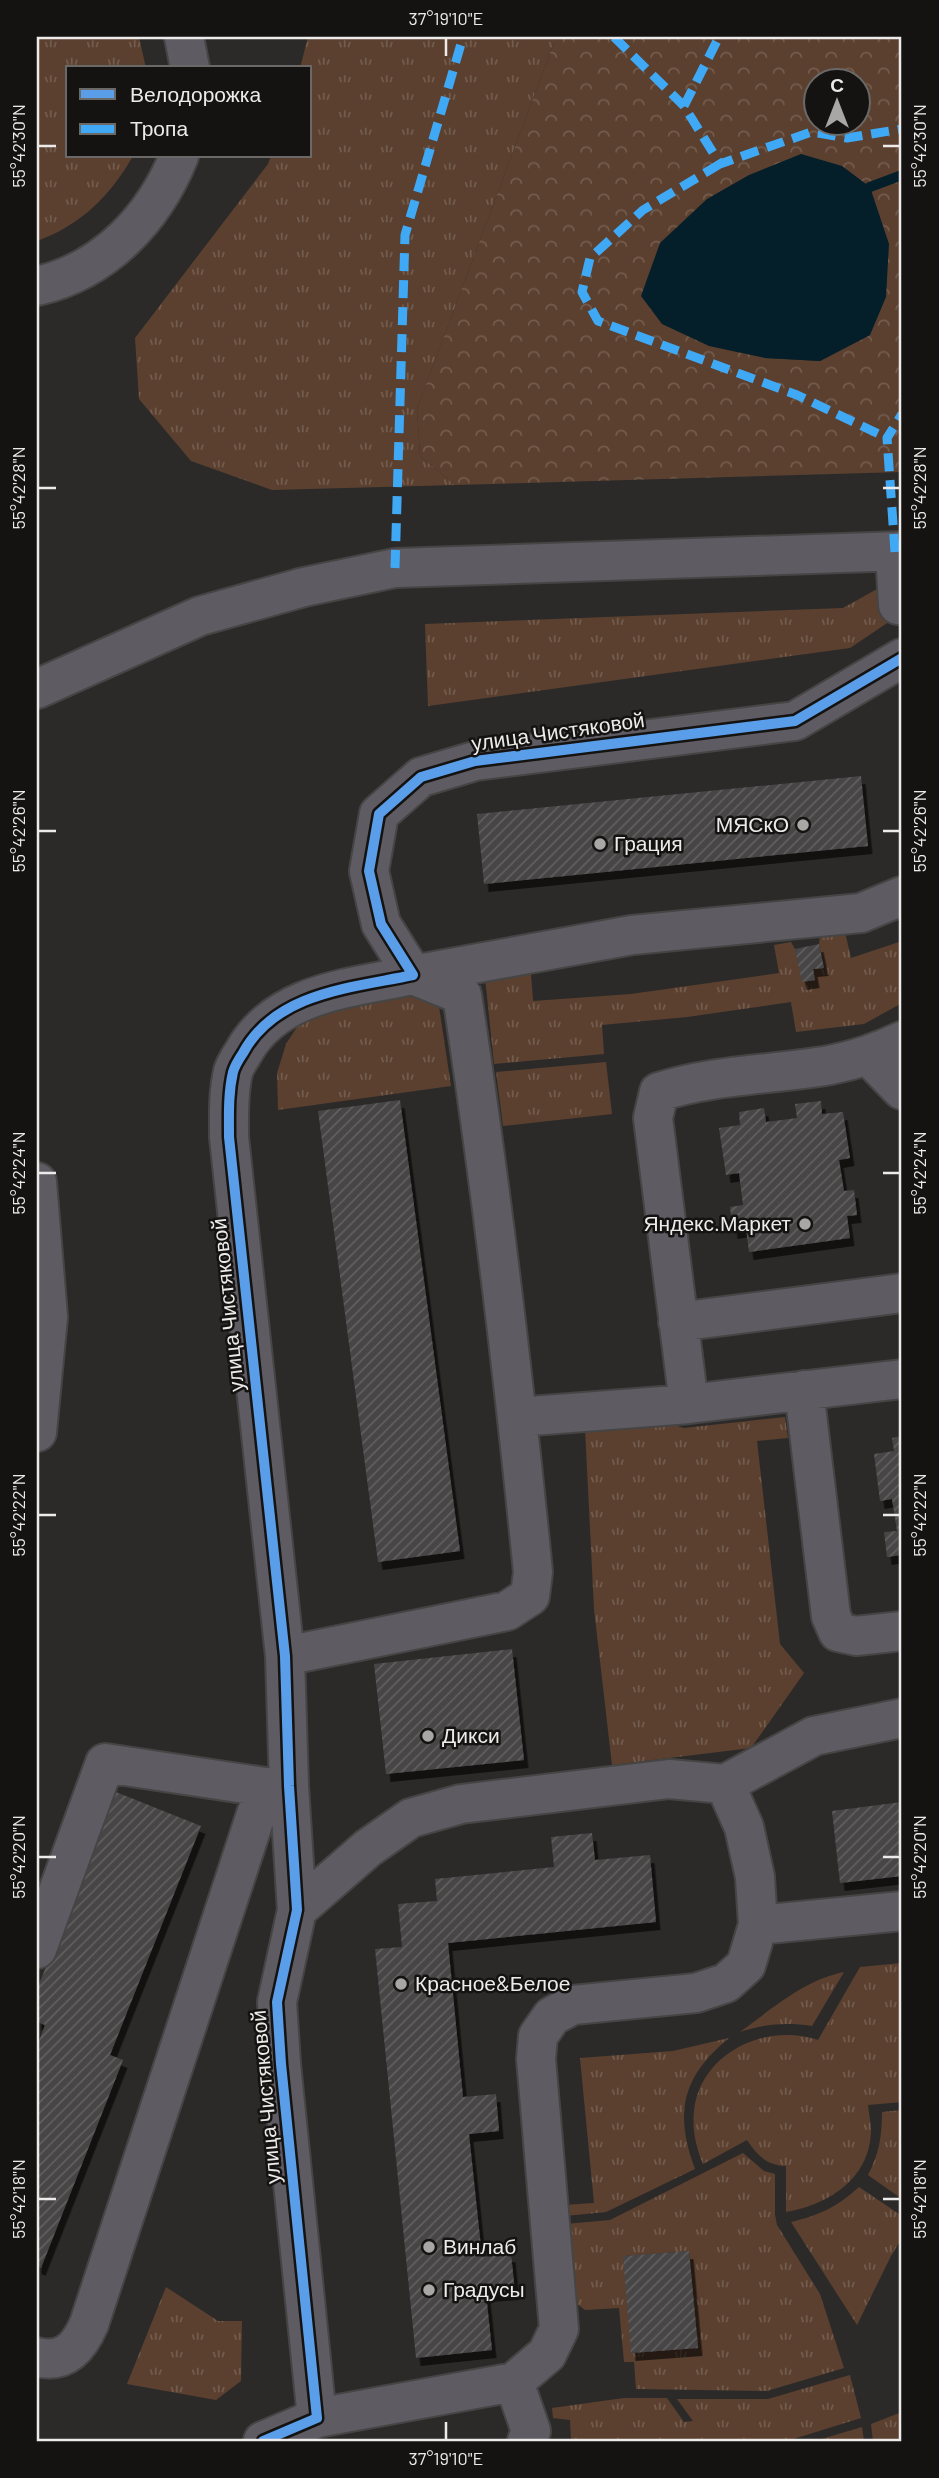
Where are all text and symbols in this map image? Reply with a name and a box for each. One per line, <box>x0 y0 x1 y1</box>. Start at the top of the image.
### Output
text: 37°19'10"E <box>409 7 483 29</box>
legend <box>66 66 312 158</box>
north arrow <box>802 66 872 136</box>
text: С <box>830 73 844 96</box>
text: Велодорожка <box>130 81 261 106</box>
text: 55°42'30"N <box>7 104 29 188</box>
text: 55°42'30"N <box>908 104 930 188</box>
text: Тропа <box>130 115 188 140</box>
text: 55°42'28"N <box>7 446 29 530</box>
text: 55°42'28"N <box>908 446 930 530</box>
street label: улица Чистяковой <box>470 706 646 755</box>
text: 55°42'26"N <box>7 789 29 873</box>
text: 55°42'26"N <box>908 789 930 873</box>
place label: МЯСкО <box>716 811 789 836</box>
marker: МЯСкО <box>795 817 811 833</box>
place label: Грация <box>614 830 683 855</box>
marker: Грация <box>592 836 608 852</box>
text: 55°42'24"N <box>7 1131 29 1215</box>
text: 55°42'24"N <box>908 1131 930 1215</box>
place label: Яндекс.Маркет <box>643 1210 791 1235</box>
marker: Яндекс.Маркет <box>797 1216 813 1232</box>
street label: улица Чистяковой <box>205 1217 248 1393</box>
text: 55°42'22"N <box>7 1473 29 1557</box>
text: 55°42'22"N <box>908 1473 930 1557</box>
place label: Дикси <box>442 1722 500 1747</box>
marker: Дикси <box>420 1728 436 1744</box>
text: 55°42'20"N <box>7 1815 29 1899</box>
text: 55°42'20"N <box>908 1815 930 1899</box>
place label: Красное&Белое <box>415 1970 570 1995</box>
marker: Красное&Белое <box>393 1976 409 1992</box>
street label: улица Чистяковой <box>244 2009 285 2185</box>
text: 55°42'18"N <box>7 2159 29 2239</box>
text: 55°42'18"N <box>908 2159 930 2239</box>
place label: Винлаб <box>443 2233 516 2258</box>
marker: Винлаб <box>421 2239 437 2255</box>
place label: Градусы <box>443 2276 525 2301</box>
marker: Градусы <box>421 2282 437 2298</box>
text: 37°19'10"E <box>409 2447 483 2469</box>

